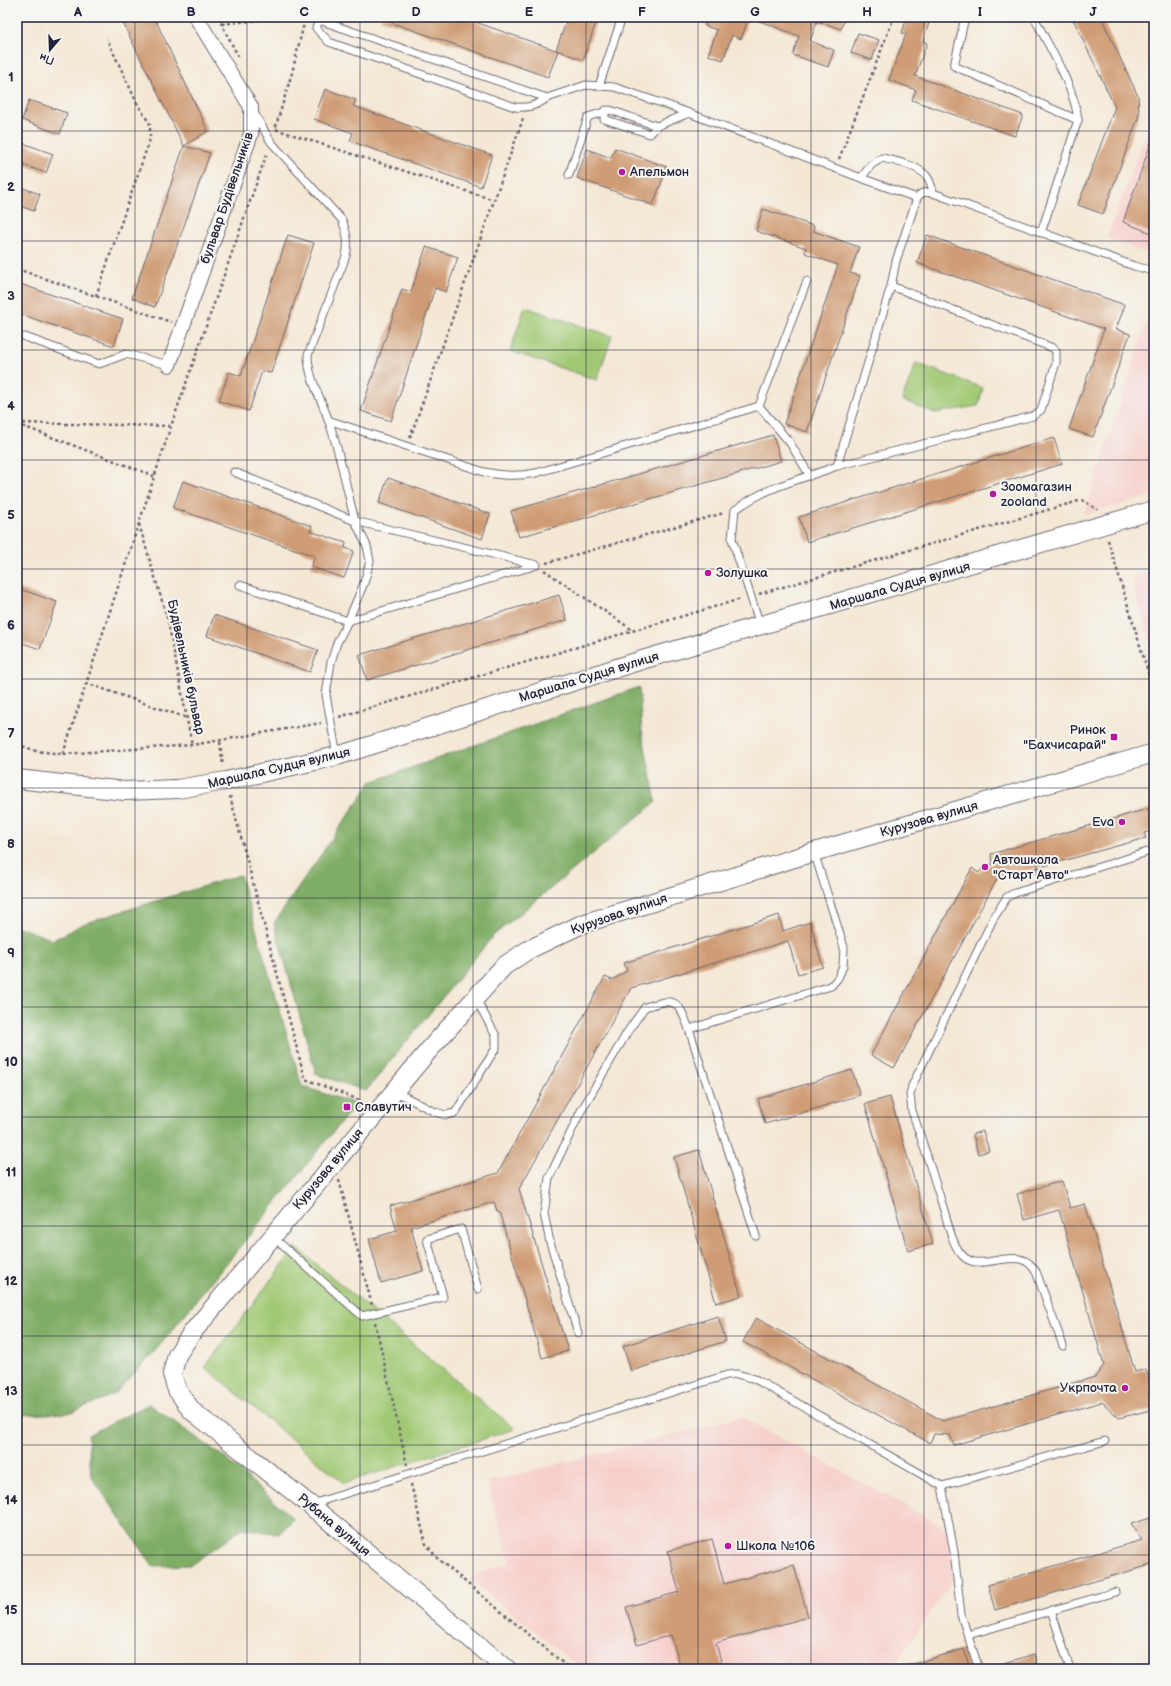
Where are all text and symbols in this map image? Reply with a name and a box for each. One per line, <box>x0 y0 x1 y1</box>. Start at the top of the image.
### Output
text: A <box>73 4 82 20</box>
text: B <box>186 4 196 20</box>
text: C <box>299 4 309 20</box>
text: D <box>411 4 421 20</box>
text: E <box>525 4 534 20</box>
text: F <box>638 4 646 20</box>
text: G <box>750 4 760 20</box>
text: H <box>862 4 872 20</box>
text: I <box>978 4 982 20</box>
text: J <box>1089 4 1097 20</box>
north arrow <box>30 30 70 70</box>
text: Пн <box>38 50 56 68</box>
text: 1 <box>8 69 14 85</box>
street label: бульвар Будівельників <box>197 130 257 266</box>
place label: Апельмон <box>629 164 689 180</box>
marker: Апельмон <box>617 167 627 177</box>
text: 2 <box>7 179 15 195</box>
text: 3 <box>7 288 15 304</box>
text: 4 <box>7 398 15 414</box>
place label: Зоомагазин zooland <box>1001 479 1072 510</box>
marker: Зоомагазин zooland <box>988 489 998 499</box>
text: 5 <box>7 507 15 523</box>
street label: Маршала Судця вулиця <box>828 558 972 614</box>
place label: Золушка <box>716 565 768 581</box>
marker: Золушка <box>703 568 713 578</box>
street label: Будівельників бульвар <box>164 598 208 737</box>
text: 6 <box>7 617 15 633</box>
street label: Маршала Судця вулиця <box>517 648 661 706</box>
place label: Ринок "Бахчисарай" <box>1023 722 1106 753</box>
text: 7 <box>7 726 15 742</box>
marker: Ринок "Бахчисарай" <box>1109 732 1119 742</box>
street label: Маршала Судця вулиця <box>206 744 352 792</box>
street label: Курузова вулиця <box>878 797 980 841</box>
place label: Eva <box>1092 814 1114 830</box>
marker: Eva <box>1117 817 1127 827</box>
text: 8 <box>7 836 15 852</box>
place label: Автошкола "Старт Авто" <box>992 852 1069 883</box>
marker: Автошкола "Старт Авто" <box>980 862 990 872</box>
street label: Курузова вулиця <box>569 890 669 938</box>
text: 9 <box>7 945 15 961</box>
text: 10 <box>4 1054 18 1070</box>
place label: Славутич <box>355 1099 412 1115</box>
marker: Славутич <box>342 1102 352 1112</box>
street label: Курузова вулиця <box>289 1125 367 1213</box>
text: 11 <box>6 1164 16 1180</box>
text: 12 <box>4 1273 18 1289</box>
place label: Укрпочта <box>1060 1380 1117 1396</box>
text: 13 <box>4 1383 18 1399</box>
marker: Укрпочта <box>1120 1383 1130 1393</box>
street label: Рубана вулиця <box>294 1490 374 1560</box>
text: 14 <box>4 1492 18 1508</box>
place label: Школа №106 <box>736 1538 815 1554</box>
marker: Школа №106 <box>723 1541 733 1551</box>
text: 15 <box>5 1602 18 1618</box>

